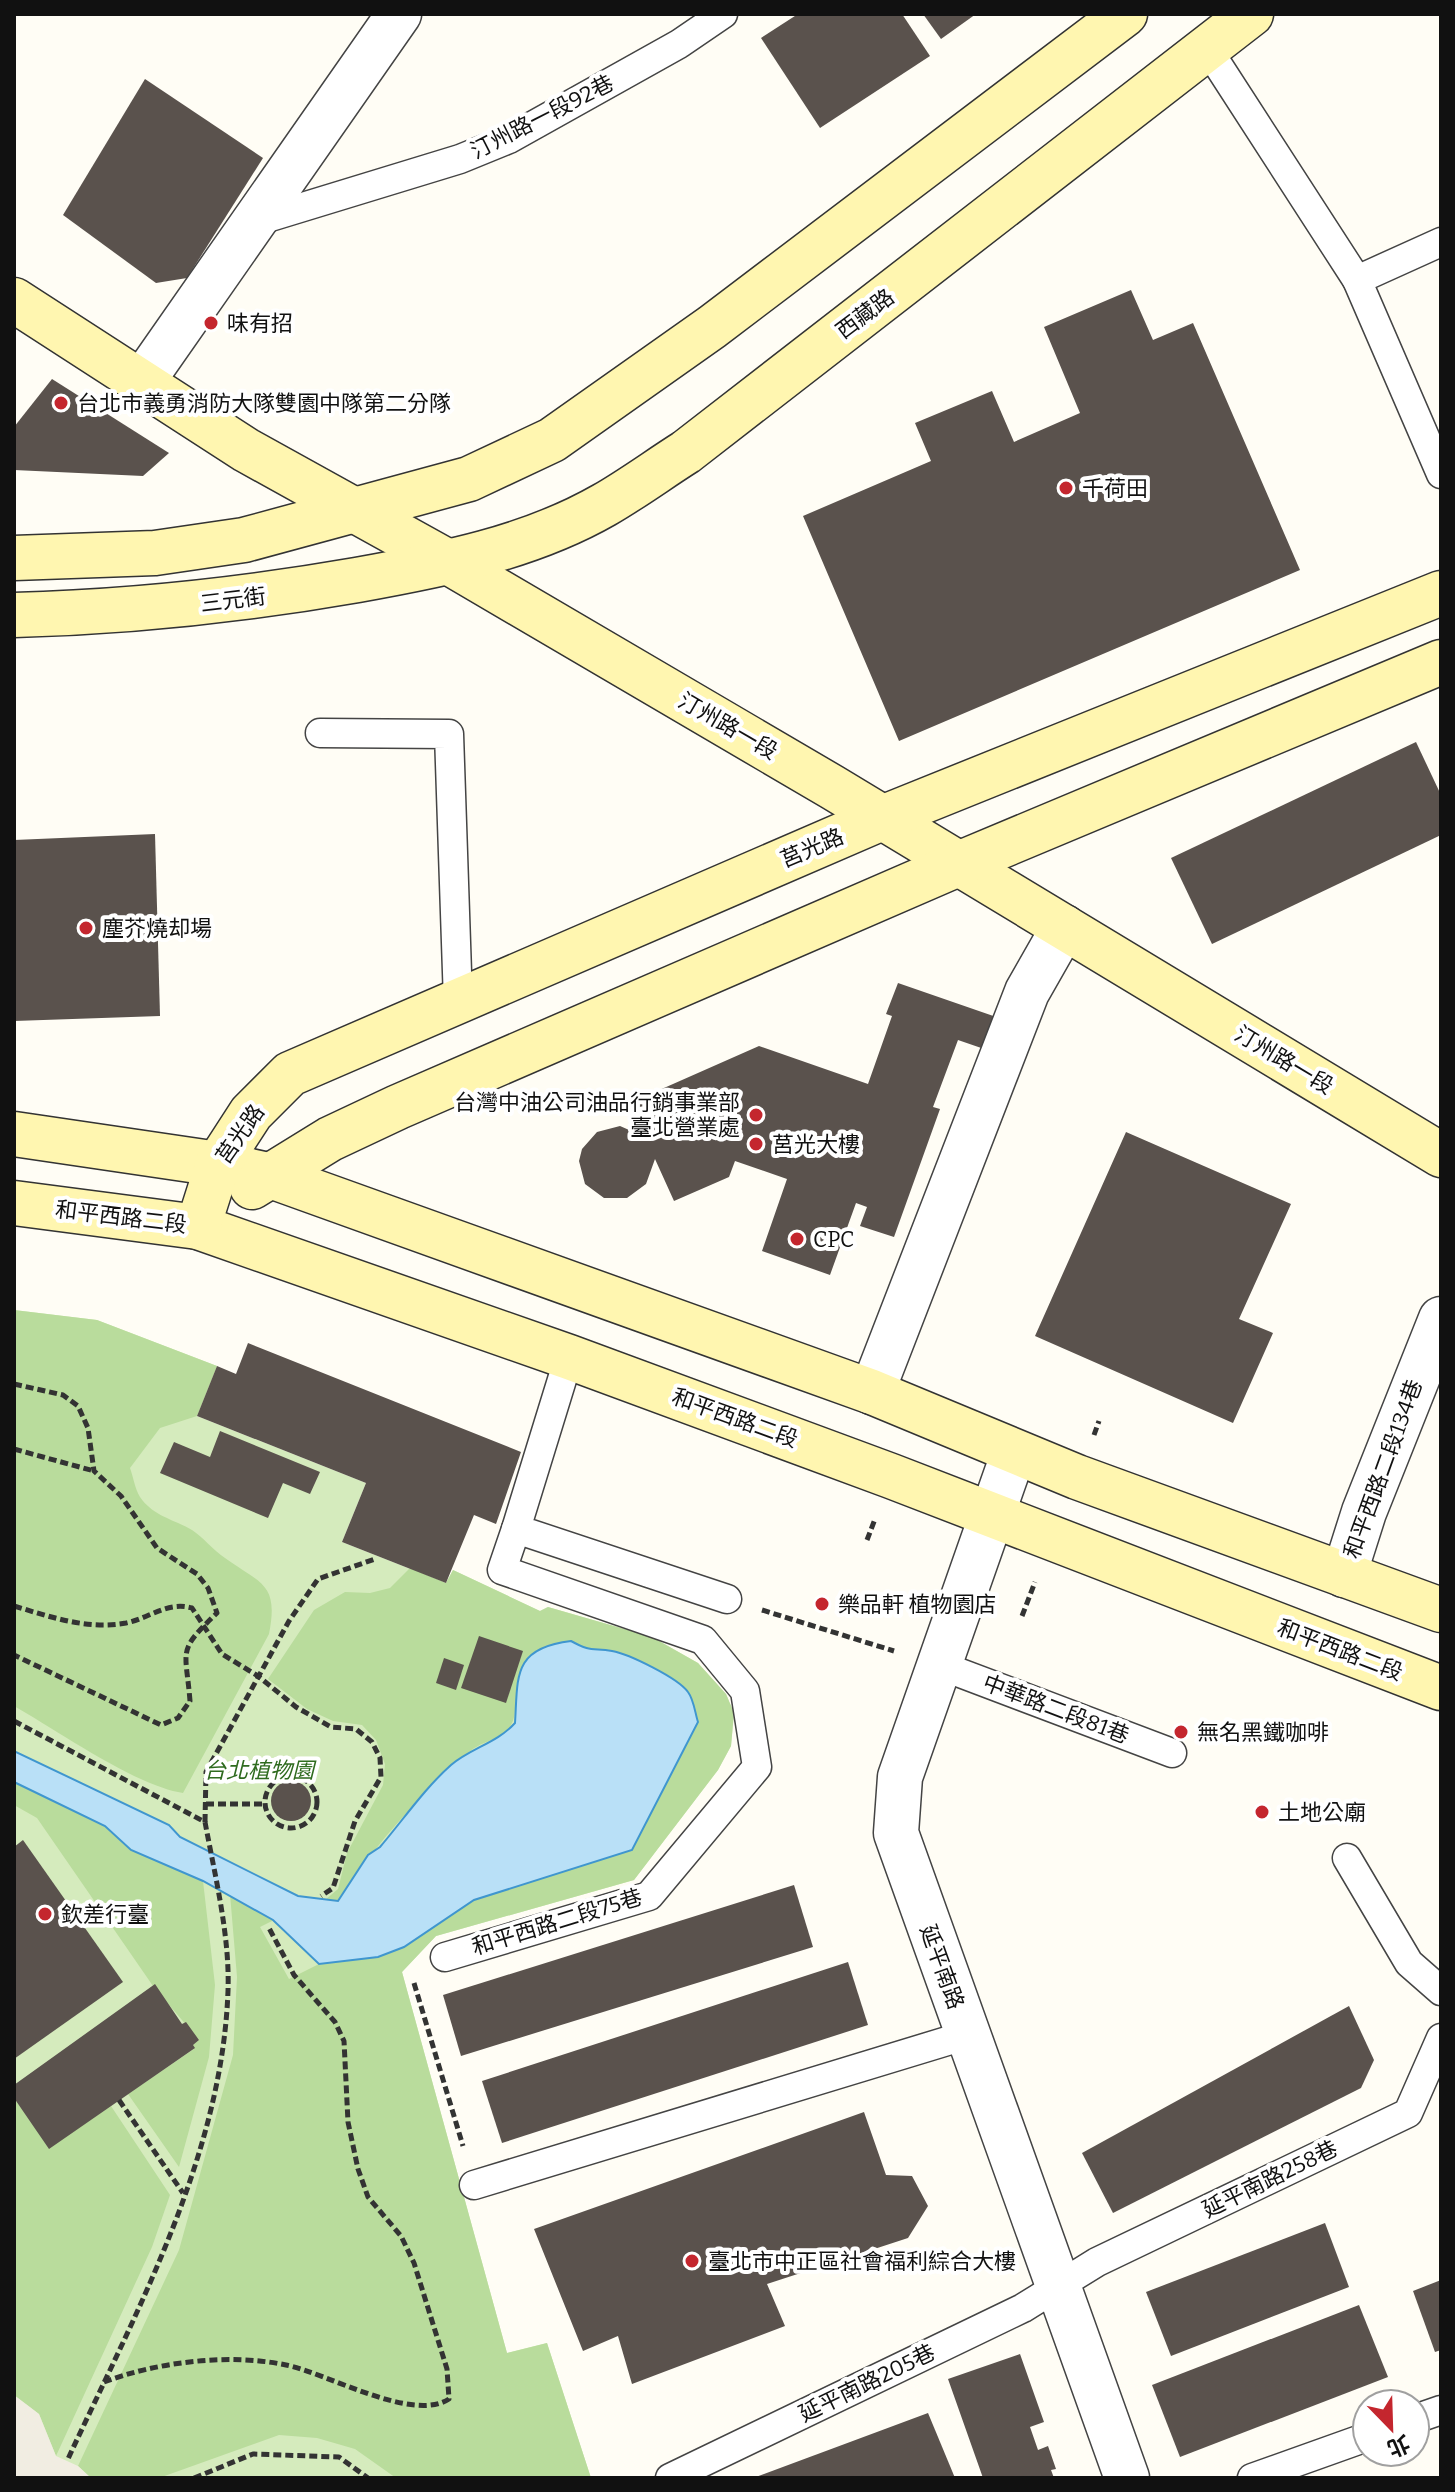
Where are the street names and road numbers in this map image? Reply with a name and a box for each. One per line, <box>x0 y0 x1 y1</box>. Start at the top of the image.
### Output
street label: 汀州路一段92巷 <box>466 69 618 165</box>
street label: 西藏路 <box>831 283 899 345</box>
street label: 三元街 <box>199 583 267 617</box>
street label: 汀州路一段 <box>674 687 782 765</box>
street label: 莒光路 <box>776 823 848 873</box>
street label: 汀州路一段 <box>1230 1020 1338 1100</box>
street label: 莒光路 <box>210 1099 270 1169</box>
street label: 和平西路二段 <box>54 1196 188 1238</box>
street label: 和平西路二段134巷 <box>1338 1376 1428 1562</box>
street label: 和平西路二段 <box>668 1383 802 1453</box>
street label: 和平西路二段 <box>1274 1614 1406 1686</box>
street label: 中華路二段81巷 <box>979 1669 1133 1749</box>
street label: 和平西路二段75巷 <box>469 1883 645 1961</box>
street label: 延平南路 <box>914 1921 970 2013</box>
street label: 延平南路258巷 <box>1198 2135 1342 2223</box>
street label: 延平南路205巷 <box>795 2338 939 2428</box>

